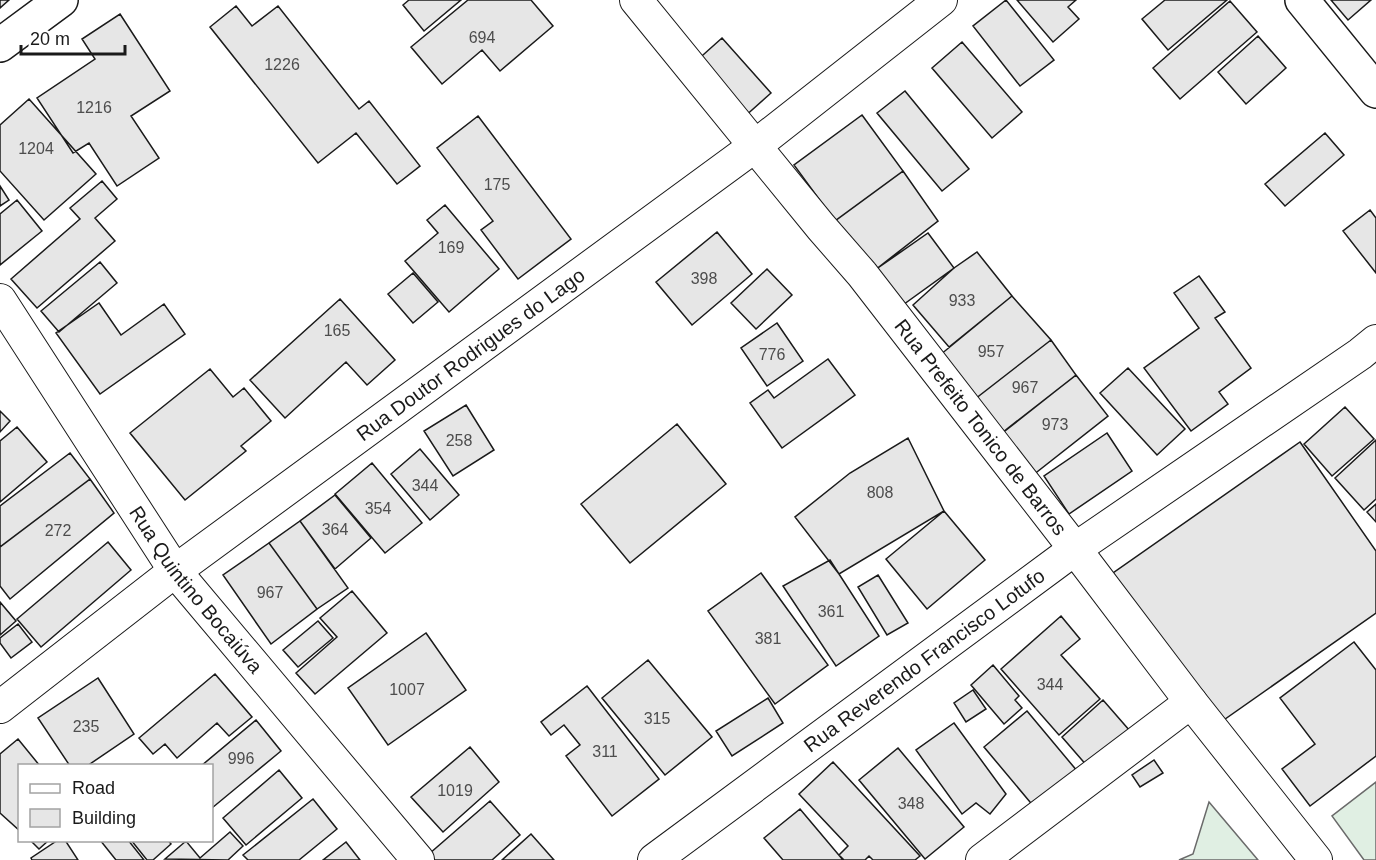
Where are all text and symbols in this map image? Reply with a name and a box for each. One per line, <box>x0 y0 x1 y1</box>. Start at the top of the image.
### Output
scale bar <box>21 18 124 56</box>
text: 20 m <box>30 29 70 49</box>
house number: 694 <box>469 29 495 46</box>
house number: 1226 <box>264 56 300 73</box>
house number: 1216 <box>76 99 112 116</box>
house number: 1204 <box>18 140 54 157</box>
house number: 175 <box>484 176 510 193</box>
house number: 169 <box>438 239 464 256</box>
street label: Rua Doutor Rodrigues do Lago <box>352 264 589 445</box>
house number: 398 <box>691 270 717 287</box>
house number: 933 <box>949 292 975 309</box>
street label: Rua Prefeito Tonico de Barros <box>890 315 1071 539</box>
house number: 165 <box>324 322 350 339</box>
house number: 957 <box>978 343 1004 360</box>
house number: 776 <box>759 346 785 363</box>
house number: 967 <box>1012 379 1038 396</box>
house number: 973 <box>1042 416 1068 433</box>
house number: 258 <box>446 432 472 449</box>
house number: 344 <box>412 477 438 494</box>
house number: 808 <box>867 484 893 501</box>
house number: 354 <box>365 500 391 517</box>
street label: Rua Quintino Bocaiúva <box>125 502 267 678</box>
house number: 364 <box>322 521 348 538</box>
house number: 272 <box>45 522 71 539</box>
street label: Rua Reverendo Francisco Lotufo <box>800 564 1049 756</box>
house number: 967 <box>257 584 283 601</box>
house number: 361 <box>818 603 844 620</box>
house number: 381 <box>755 630 781 647</box>
house number: 344 <box>1037 676 1063 693</box>
house number: 1007 <box>389 681 425 698</box>
house number: 315 <box>644 710 670 727</box>
house number: 235 <box>73 718 99 735</box>
house number: 311 <box>592 743 618 760</box>
house number: 996 <box>228 750 254 767</box>
legend <box>18 764 213 842</box>
text: Road <box>72 778 115 798</box>
house number: 1019 <box>437 782 473 799</box>
house number: 348 <box>898 795 924 812</box>
text: Building <box>72 808 136 828</box>

